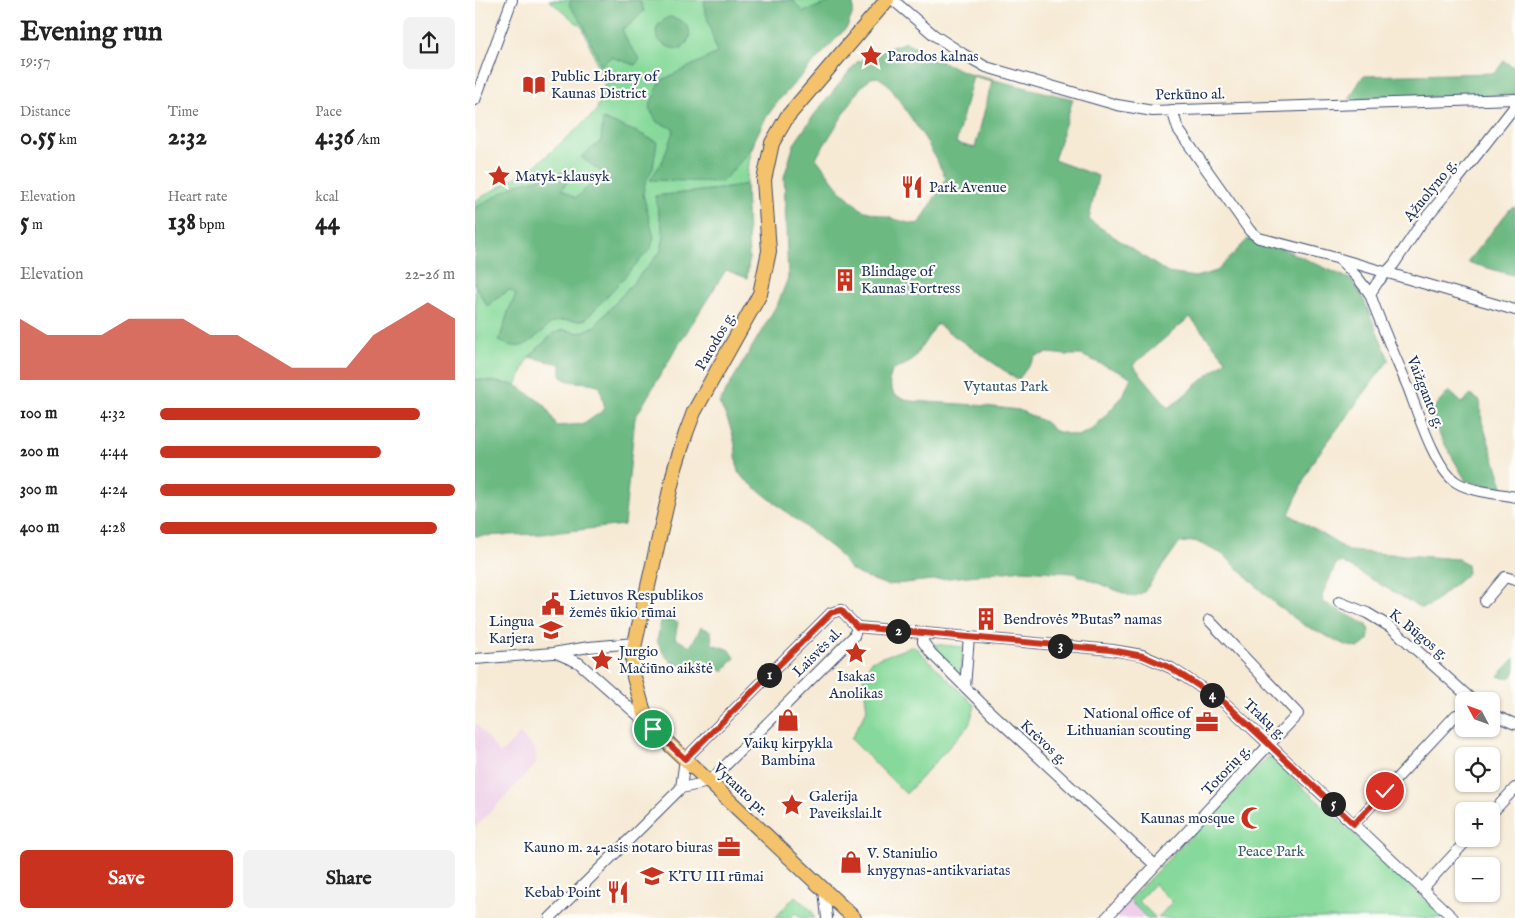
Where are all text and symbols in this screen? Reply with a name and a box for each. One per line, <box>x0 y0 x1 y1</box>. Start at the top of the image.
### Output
text: Evening run <box>20 15 163 50</box>
button: share <box>403 17 455 69</box>
place icon: Parodos kalnas <box>858 43 884 69</box>
place label: Parodos kalnas <box>887 47 979 66</box>
text: 19:57 <box>20 52 50 72</box>
place label: Public Library of Kaunas District <box>551 67 660 103</box>
library icon: Public Library of Kaunas District <box>521 72 547 98</box>
street label: Perkūno al. <box>1155 84 1225 105</box>
text: Distance <box>20 103 71 121</box>
text: Time <box>168 103 199 121</box>
text: Pace <box>315 103 342 121</box>
text: 0.55 <box>20 121 56 153</box>
text: 2:32 <box>168 121 207 153</box>
text: 4:36 <box>315 121 354 153</box>
text: km <box>56 131 77 149</box>
text: /km <box>354 131 380 149</box>
street label: Ąžuolyno g. <box>1399 155 1461 226</box>
place icon: Matyk-klausyk <box>486 163 512 189</box>
place label: Matyk-klausyk <box>515 167 611 186</box>
restaurant icon: Park Avenue <box>899 174 925 200</box>
place label: Park Avenue <box>929 178 1007 197</box>
text: Elevation <box>20 188 76 206</box>
text: Heart rate <box>168 188 227 206</box>
text: kcal <box>315 188 339 206</box>
text: 5 <box>20 206 29 238</box>
text: 138 <box>168 206 196 238</box>
text: 44 <box>315 206 340 238</box>
text: m <box>29 216 43 234</box>
text: bpm <box>196 216 225 234</box>
place label: Blindage of Kaunas Fortress <box>861 262 960 298</box>
text: Elevation <box>20 265 83 285</box>
text: 22–26 m <box>405 265 455 285</box>
building icon: Blindage of Kaunas Fortress <box>832 267 858 293</box>
street label: Parodos g. <box>691 309 740 374</box>
street label: Vaižganto g. <box>1402 352 1449 431</box>
park label: Vytautas Park <box>962 377 1049 396</box>
text: 100 m <box>20 404 57 424</box>
text: 4:32 <box>100 404 126 424</box>
text: 200 m <box>20 442 59 462</box>
text: 4:44 <box>100 442 128 462</box>
text: 300 m <box>20 480 58 500</box>
text: 4:24 <box>100 480 127 500</box>
text: 400 m <box>20 518 59 538</box>
text: 4:28 <box>100 518 126 538</box>
place label: Lietuvos Respublikos žemės ūkio rūmai <box>569 586 703 622</box>
public building icon: Lietuvos Respublikos žemės ūkio rūmai <box>540 591 566 617</box>
street label: K. Būgos g. <box>1385 605 1452 664</box>
building icon: Bendrovės "Butas" namas <box>973 606 999 632</box>
place label: Bendrovės "Butas" namas <box>1003 610 1162 629</box>
place label: Lingua Karjera <box>489 612 535 648</box>
school or university icon: Lingua Karjera <box>538 617 564 643</box>
pin: 2 <box>885 618 911 644</box>
text: 2 <box>895 622 902 640</box>
street label: Laisvės al. <box>789 624 846 681</box>
pin: 3 <box>1047 634 1073 658</box>
text: 3 <box>1058 637 1063 655</box>
place icon: Isakas Anolikas <box>843 640 869 666</box>
place label: Jurgio Mačiūno aikštė <box>617 642 713 678</box>
place icon: Jurgio Mačiūno aikštė <box>589 647 615 673</box>
pin: 1 <box>757 662 781 688</box>
text: 1 <box>767 666 772 684</box>
place label: Isakas Anolikas <box>828 667 883 703</box>
pin: 4 <box>1199 682 1225 708</box>
text: 4 <box>1209 686 1216 704</box>
north arrow <box>1455 692 1500 738</box>
map controls <box>1455 692 1500 902</box>
street label: Trakų g. <box>1239 695 1290 744</box>
place label: National office of Lithuanian scouting <box>1067 704 1194 740</box>
shop icon: Vaikų kirpykla Bambina <box>775 707 801 733</box>
pin <box>632 708 674 750</box>
office icon: National office of Lithuanian scouting <box>1194 709 1220 735</box>
icon: arrive <box>639 715 667 743</box>
street label: Krėvos g. <box>1016 716 1071 769</box>
place label: Vaikų kirpykla Bambina <box>742 734 833 770</box>
street label: Totorių g. <box>1198 741 1255 800</box>
button: locate <box>1455 747 1500 792</box>
street label: Vytauto pr. <box>708 758 773 820</box>
pin <box>1364 770 1406 812</box>
icon: check <box>1371 777 1399 805</box>
place label: Galerija Paveikslai.lt <box>809 787 882 823</box>
place icon: Galerija Paveikslai.lt <box>779 792 805 818</box>
pin: 5 <box>1321 792 1345 816</box>
text: 5 <box>1331 795 1336 813</box>
button: + <box>1455 802 1500 847</box>
mosque icon: Kaunas mosque <box>1239 805 1265 831</box>
place label: Kaunas mosque <box>1140 809 1235 828</box>
office icon: Kauno m. 24-asis notaro biuras <box>716 834 742 860</box>
place label: Kauno m. 24-asis notaro biuras <box>523 838 713 857</box>
park label: Peace Park <box>1238 842 1305 861</box>
place label: V. Staniulio knygynas-antikvariatas <box>866 844 1010 880</box>
shop icon: V. Staniulio knygynas-antikvariatas <box>838 849 864 875</box>
button: Save <box>20 850 233 908</box>
button: Share <box>243 850 455 908</box>
button: − <box>1455 857 1500 902</box>
school or university icon: KTU III rūmai <box>639 863 665 889</box>
place label: KTU III rūmai <box>668 867 764 886</box>
restaurant icon: Kebab Point <box>605 879 631 905</box>
place label: Kebab Point <box>524 883 601 902</box>

